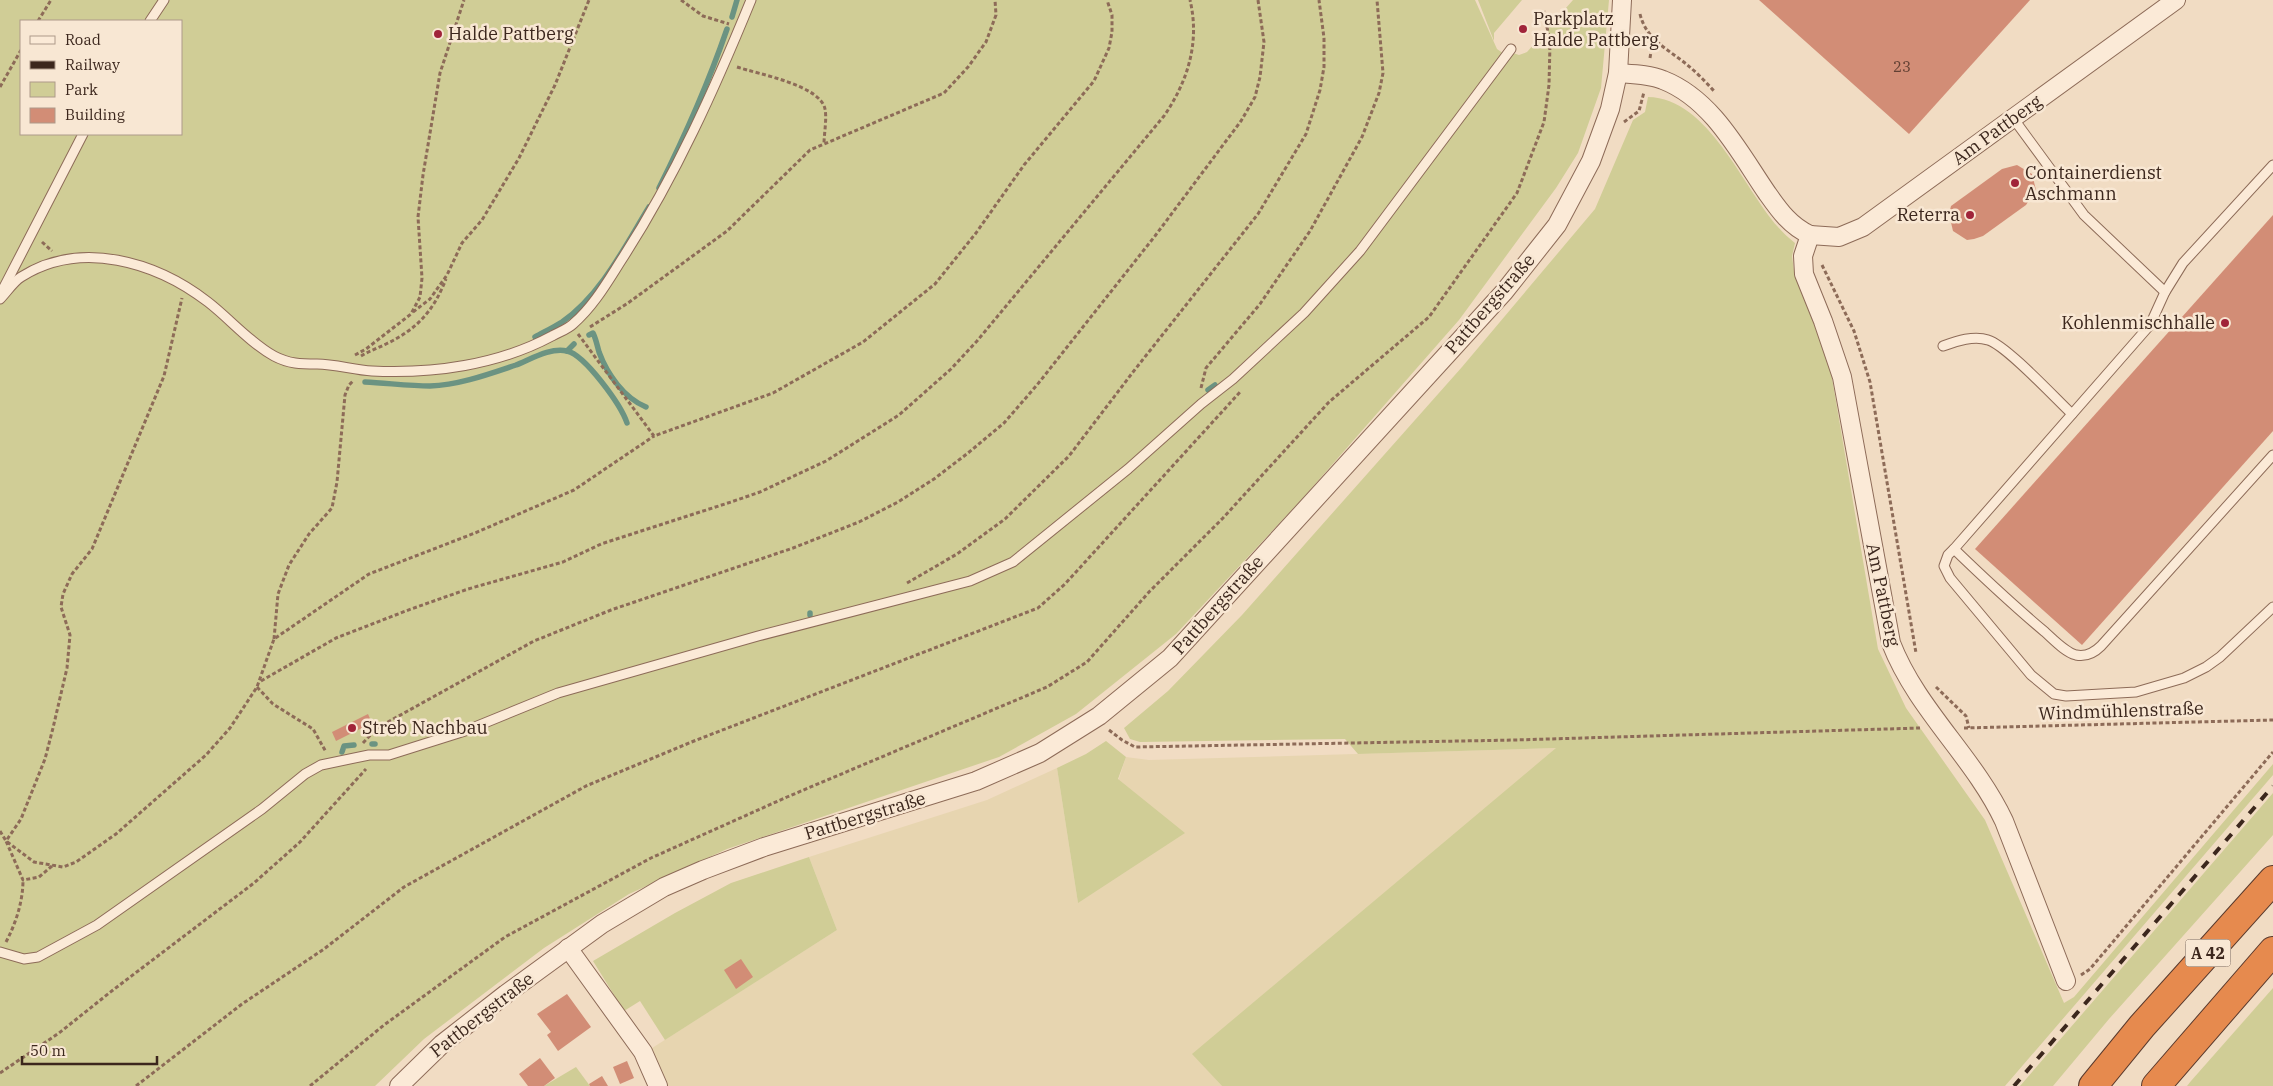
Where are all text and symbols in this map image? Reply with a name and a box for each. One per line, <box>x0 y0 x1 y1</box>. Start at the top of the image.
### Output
place label: Parkplatz Halde Pattberg <box>1533 7 1659 51</box>
legend <box>20 20 182 135</box>
place label: Halde Pattberg <box>448 22 574 45</box>
marker: Parkplatz Halde Pattberg <box>1517 23 1529 35</box>
marker: Halde Pattberg <box>432 28 444 40</box>
text: Road <box>65 30 101 49</box>
text: Railway <box>65 55 120 74</box>
house number: 23 <box>1893 57 1911 76</box>
text: Park <box>65 80 98 99</box>
street label: Am Pattberg <box>1947 89 2046 170</box>
text: Building <box>65 105 125 124</box>
place label: Containerdienst Aschmann <box>2025 161 2162 205</box>
marker: Containerdienst Aschmann <box>2009 177 2021 189</box>
place label: Reterra <box>1897 203 1960 226</box>
marker: Reterra <box>1964 209 1976 221</box>
street label: Pattbergstraße <box>1440 249 1539 359</box>
place label: Kohlenmischhalle <box>2061 311 2215 334</box>
marker: Kohlenmischhalle <box>2219 317 2231 329</box>
street label: Am Pattberg <box>1861 541 1906 649</box>
street label: Pattbergstraße <box>1167 550 1268 659</box>
street label: Windmühlenstraße <box>2038 696 2204 725</box>
place label: Streb Nachbau <box>362 716 488 739</box>
marker: Streb Nachbau <box>346 722 358 734</box>
street label: Pattbergstraße <box>801 786 928 845</box>
road number: A 42 <box>2186 940 2230 966</box>
street label: Pattbergstraße <box>425 967 538 1062</box>
scale bar <box>22 1034 158 1066</box>
text: 50 m <box>30 1041 66 1060</box>

